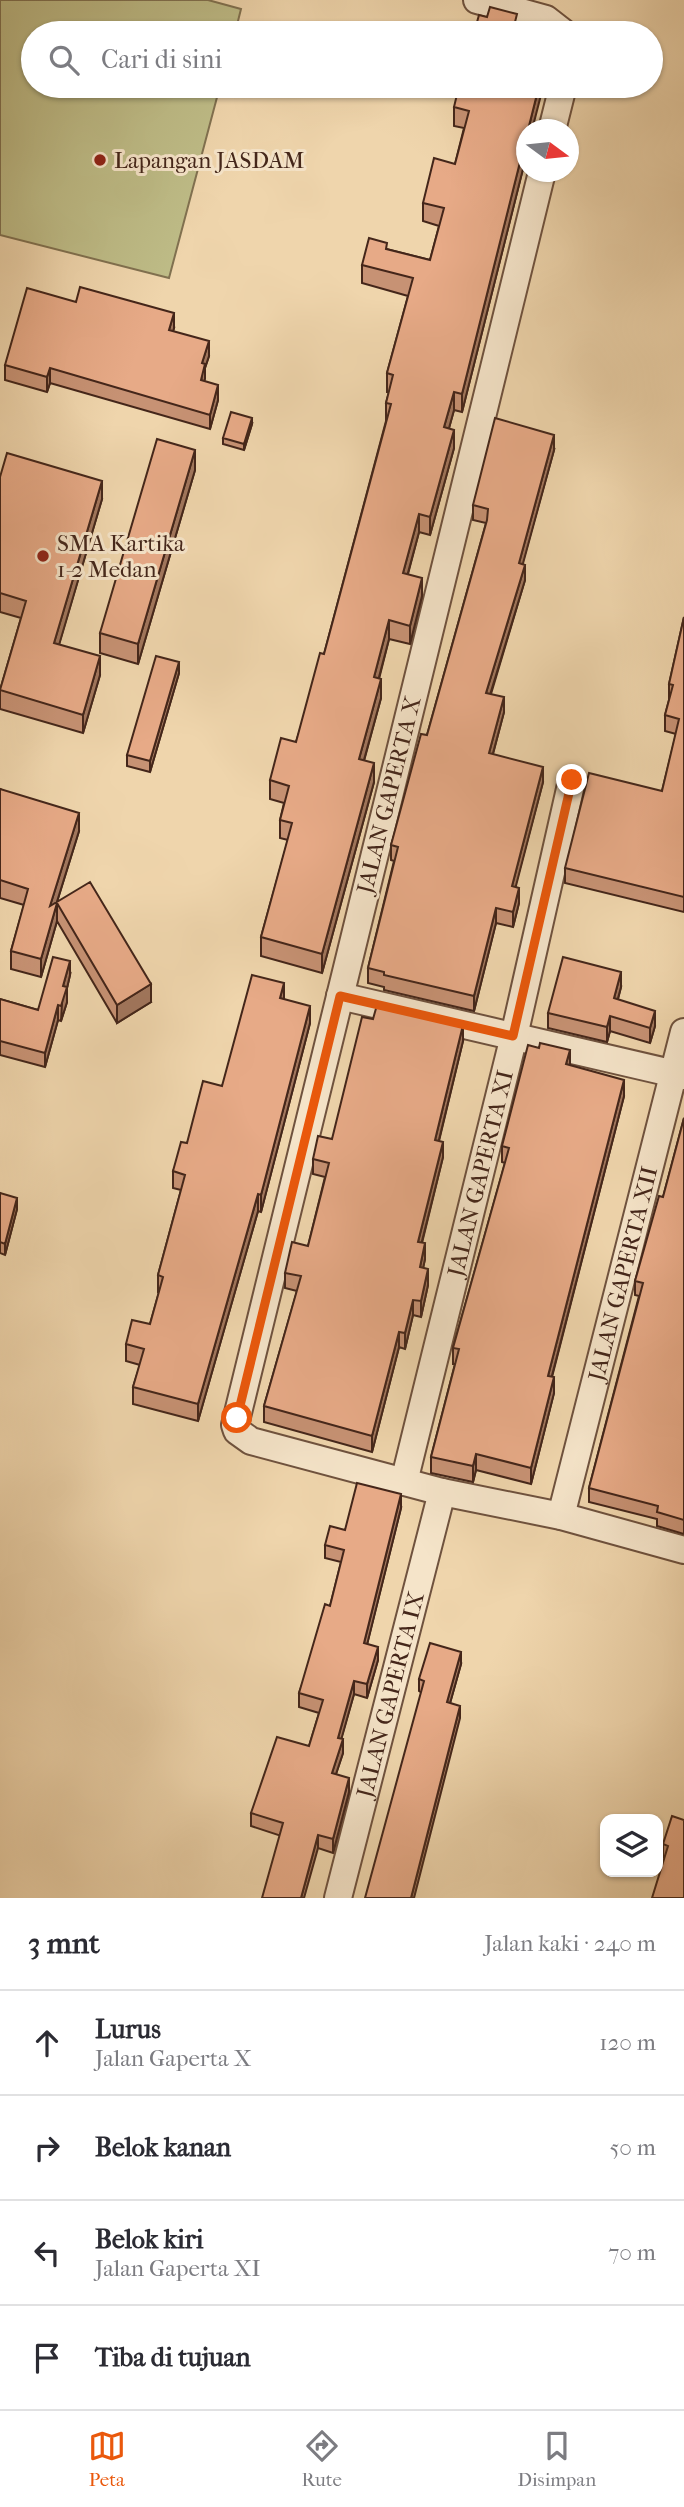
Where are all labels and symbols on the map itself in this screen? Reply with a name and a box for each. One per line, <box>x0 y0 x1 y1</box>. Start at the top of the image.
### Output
north arrow <box>516 119 579 182</box>
place label: Lapangan JASDAM <box>114 147 304 174</box>
marker: Lapangan JASDAM <box>92 152 108 168</box>
place label: SMA Kartika 1-2 Medan <box>57 530 185 583</box>
marker: SMA Kartika 1-2 Medan <box>35 548 51 564</box>
street label: JALAN GAPERTA X <box>351 693 427 898</box>
route end <box>556 764 587 795</box>
street label: JALAN GAPERTA XI <box>441 1067 519 1281</box>
street label: JALAN GAPERTA XII <box>582 1163 663 1386</box>
route start <box>221 1402 252 1433</box>
street label: JALAN GAPERTA IX <box>350 1589 429 1802</box>

